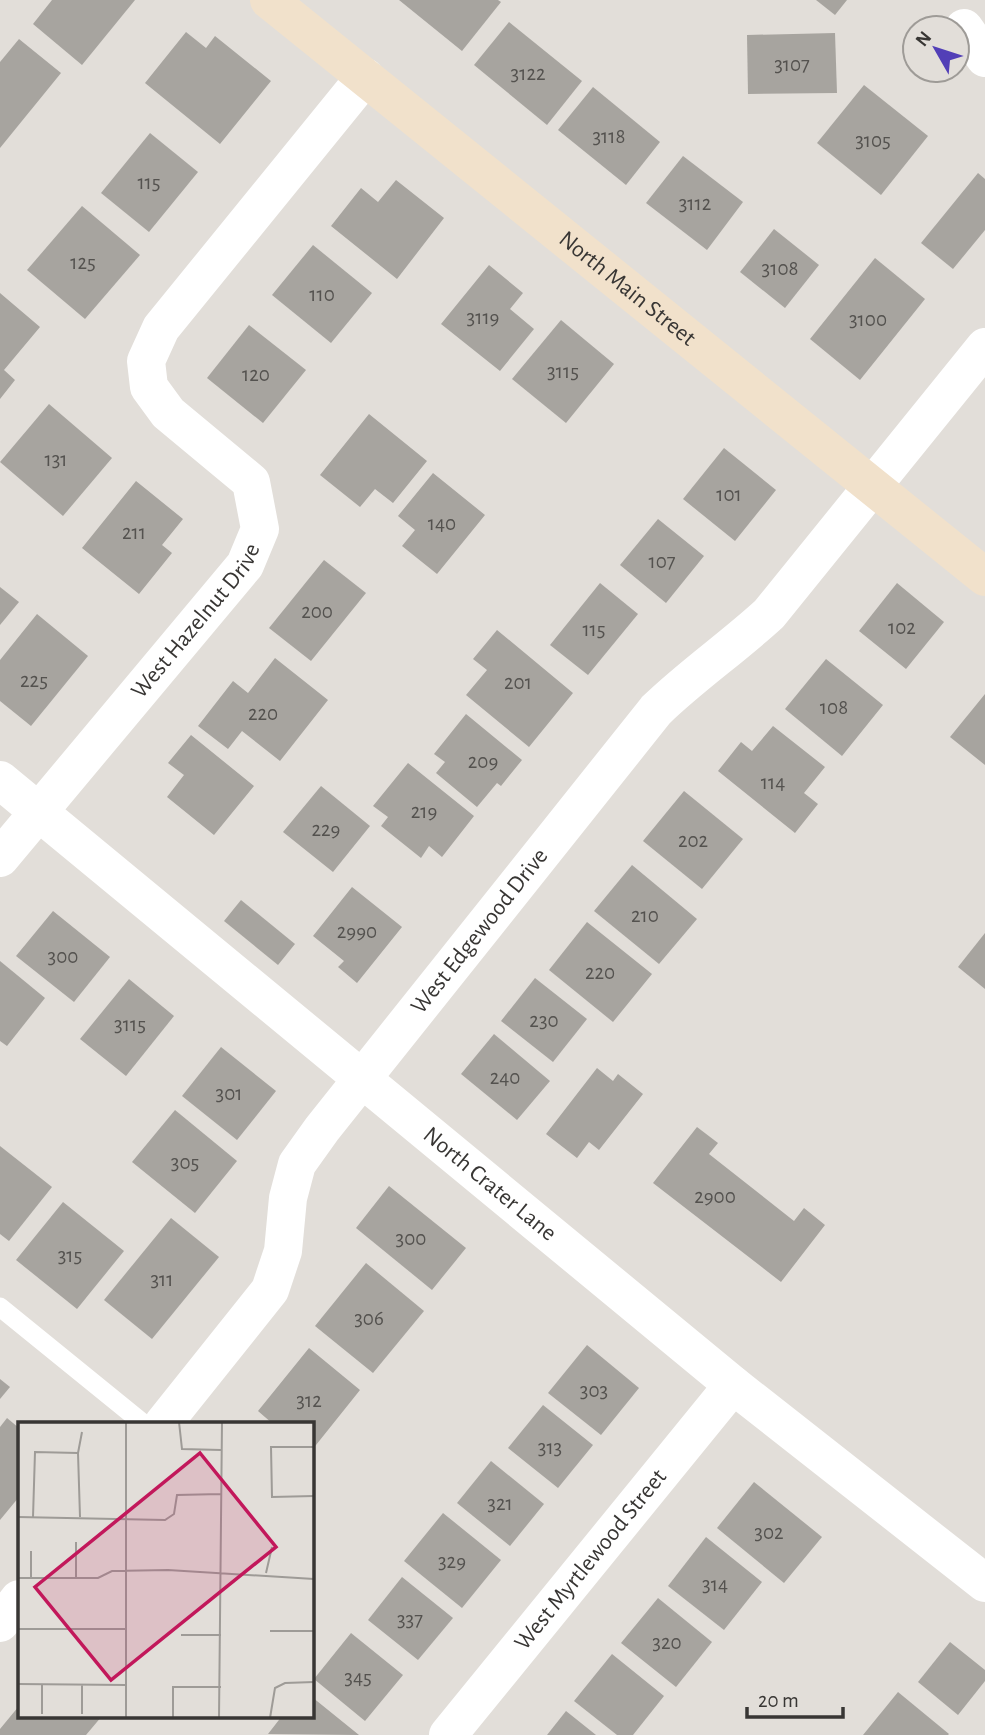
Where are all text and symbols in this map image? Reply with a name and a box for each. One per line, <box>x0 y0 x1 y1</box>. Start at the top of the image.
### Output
north arrow <box>901 14 971 84</box>
text: N <box>912 28 935 50</box>
house number: 3107 <box>774 54 810 75</box>
house number: 3122 <box>511 63 546 84</box>
house number: 3118 <box>592 126 626 147</box>
house number: 3105 <box>855 130 891 151</box>
house number: 115 <box>137 172 161 193</box>
house number: 3112 <box>679 193 711 214</box>
street label: North Main Street <box>554 227 700 351</box>
house number: 125 <box>70 252 96 273</box>
house number: 3108 <box>762 258 798 279</box>
house number: 110 <box>309 284 335 305</box>
house number: 3119 <box>467 307 499 328</box>
house number: 3100 <box>849 309 887 330</box>
house number: 3115 <box>547 361 579 382</box>
house number: 120 <box>242 364 270 385</box>
house number: 131 <box>44 449 68 470</box>
house number: 101 <box>716 484 742 505</box>
house number: 140 <box>428 513 456 534</box>
house number: 211 <box>122 522 146 543</box>
street label: West Hazelnut Drive <box>127 540 265 703</box>
house number: 107 <box>648 551 676 572</box>
house number: 200 <box>301 601 333 622</box>
house number: 102 <box>888 617 916 638</box>
house number: 115 <box>582 619 606 640</box>
house number: 225 <box>20 670 48 691</box>
house number: 201 <box>504 672 532 693</box>
house number: 108 <box>820 697 848 718</box>
house number: 220 <box>248 703 278 724</box>
house number: 209 <box>468 751 498 772</box>
house number: 114 <box>761 772 785 793</box>
house number: 219 <box>411 801 437 822</box>
house number: 229 <box>312 819 340 840</box>
house number: 202 <box>678 830 708 851</box>
street label: West Edgewood Drive <box>407 844 553 1018</box>
house number: 210 <box>631 905 659 926</box>
house number: 2990 <box>337 921 377 942</box>
house number: 300 <box>48 946 78 967</box>
house number: 220 <box>585 962 615 983</box>
house number: 230 <box>529 1010 559 1031</box>
house number: 3115 <box>114 1014 146 1035</box>
house number: 240 <box>490 1067 520 1088</box>
house number: 301 <box>216 1083 242 1104</box>
street label: North Crater Lane <box>419 1123 561 1246</box>
house number: 305 <box>171 1152 199 1173</box>
house number: 2900 <box>694 1186 736 1207</box>
house number: 300 <box>396 1228 426 1249</box>
house number: 315 <box>58 1245 82 1266</box>
house number: 311 <box>150 1269 174 1290</box>
house number: 306 <box>354 1308 384 1329</box>
house number: 303 <box>580 1380 608 1401</box>
house number: 312 <box>296 1390 322 1411</box>
inset map <box>18 1422 313 1718</box>
house number: 313 <box>538 1437 562 1458</box>
street label: West Myrtlewood Street <box>510 1464 671 1655</box>
house number: 321 <box>487 1493 513 1514</box>
house number: 302 <box>754 1522 784 1543</box>
house number: 329 <box>438 1551 466 1572</box>
house number: 314 <box>702 1574 728 1595</box>
house number: 337 <box>397 1609 423 1630</box>
house number: 320 <box>652 1632 682 1653</box>
house number: 345 <box>344 1667 372 1688</box>
scale bar <box>747 1676 843 1720</box>
text: 20 m <box>758 1690 799 1711</box>

